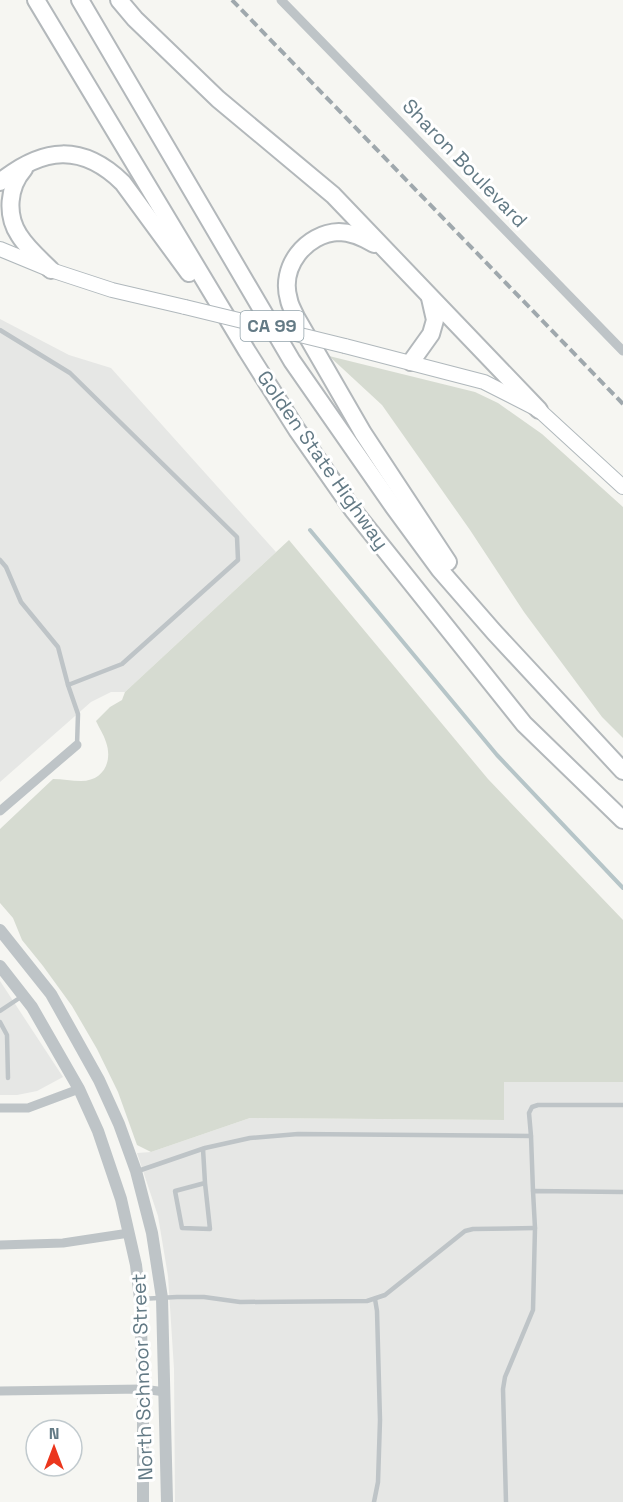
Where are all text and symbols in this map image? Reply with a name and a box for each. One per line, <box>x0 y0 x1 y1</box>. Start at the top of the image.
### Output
street label: Sharon Boulevard <box>397 93 533 233</box>
road number: CA 99 <box>240 311 304 341</box>
street label: Golden State Highway <box>251 365 395 555</box>
street label: North Schnoor Street <box>125 1273 159 1481</box>
north arrow <box>24 1418 84 1478</box>
text: N <box>49 1423 59 1444</box>

